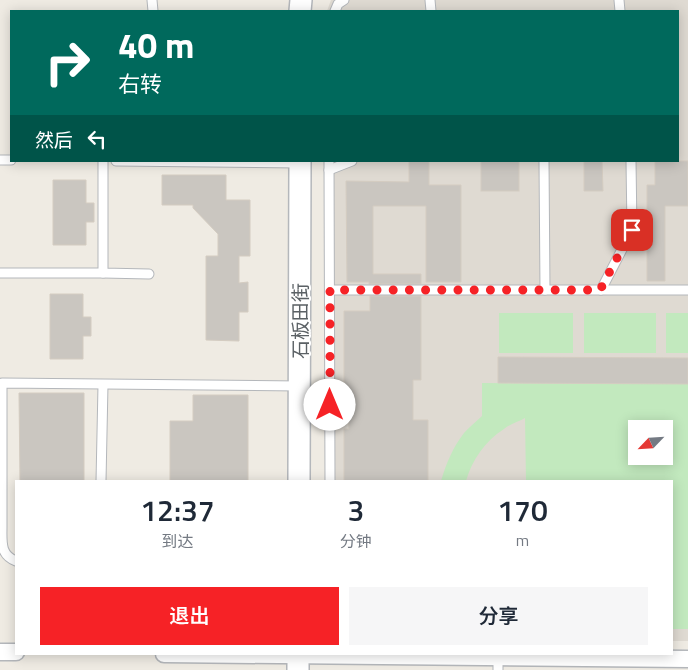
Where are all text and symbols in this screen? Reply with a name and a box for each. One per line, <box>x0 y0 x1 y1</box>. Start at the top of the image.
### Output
text: 40 m <box>118 18 194 72</box>
icon: right <box>35 30 100 95</box>
text: 右转 <box>118 67 162 101</box>
text: 然后 <box>35 125 73 154</box>
icon: left <box>83 125 111 153</box>
pin <box>611 209 653 251</box>
icon: arrive <box>618 216 646 244</box>
street label: 石板田街 <box>285 283 314 359</box>
position arrow <box>303 378 355 430</box>
north arrow <box>628 420 672 465</box>
map controls <box>628 420 673 465</box>
text: 12:37 <box>140 487 215 533</box>
text: 3 <box>348 487 364 533</box>
text: 170 <box>497 487 548 533</box>
text: m <box>516 528 529 552</box>
text: 到达 <box>161 529 193 553</box>
text: 分钟 <box>340 529 372 553</box>
button: 退出 <box>40 587 339 645</box>
button: 分享 <box>349 587 648 645</box>

